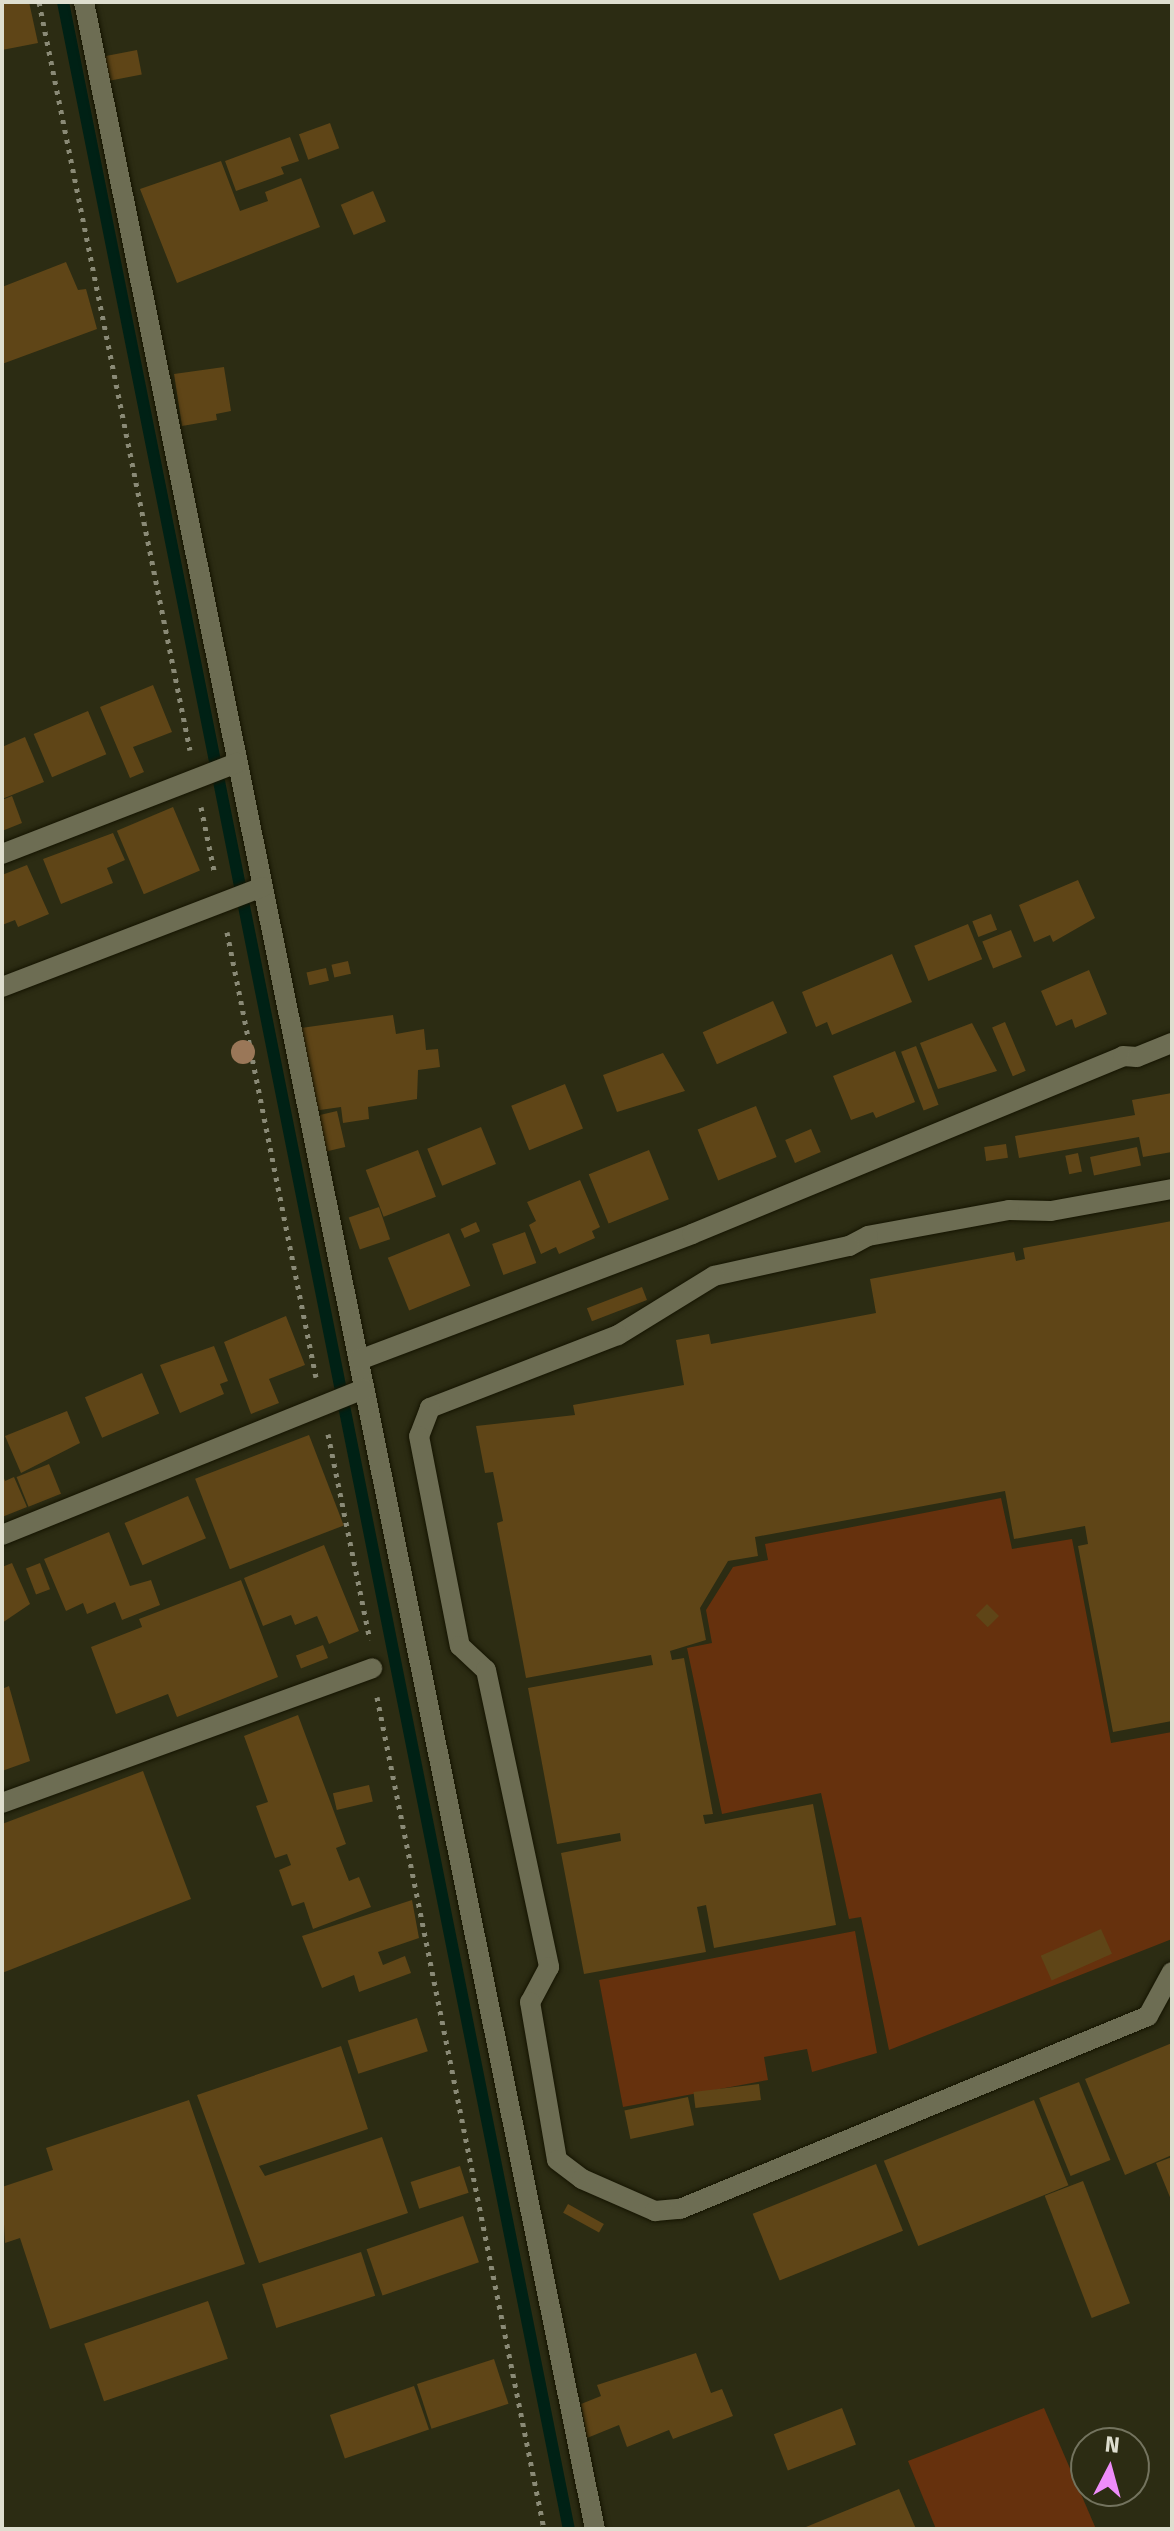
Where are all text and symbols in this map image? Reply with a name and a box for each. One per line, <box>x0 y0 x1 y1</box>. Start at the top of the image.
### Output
north arrow <box>1070 2427 1150 2507</box>
text: N <box>1104 2430 1121 2459</box>

